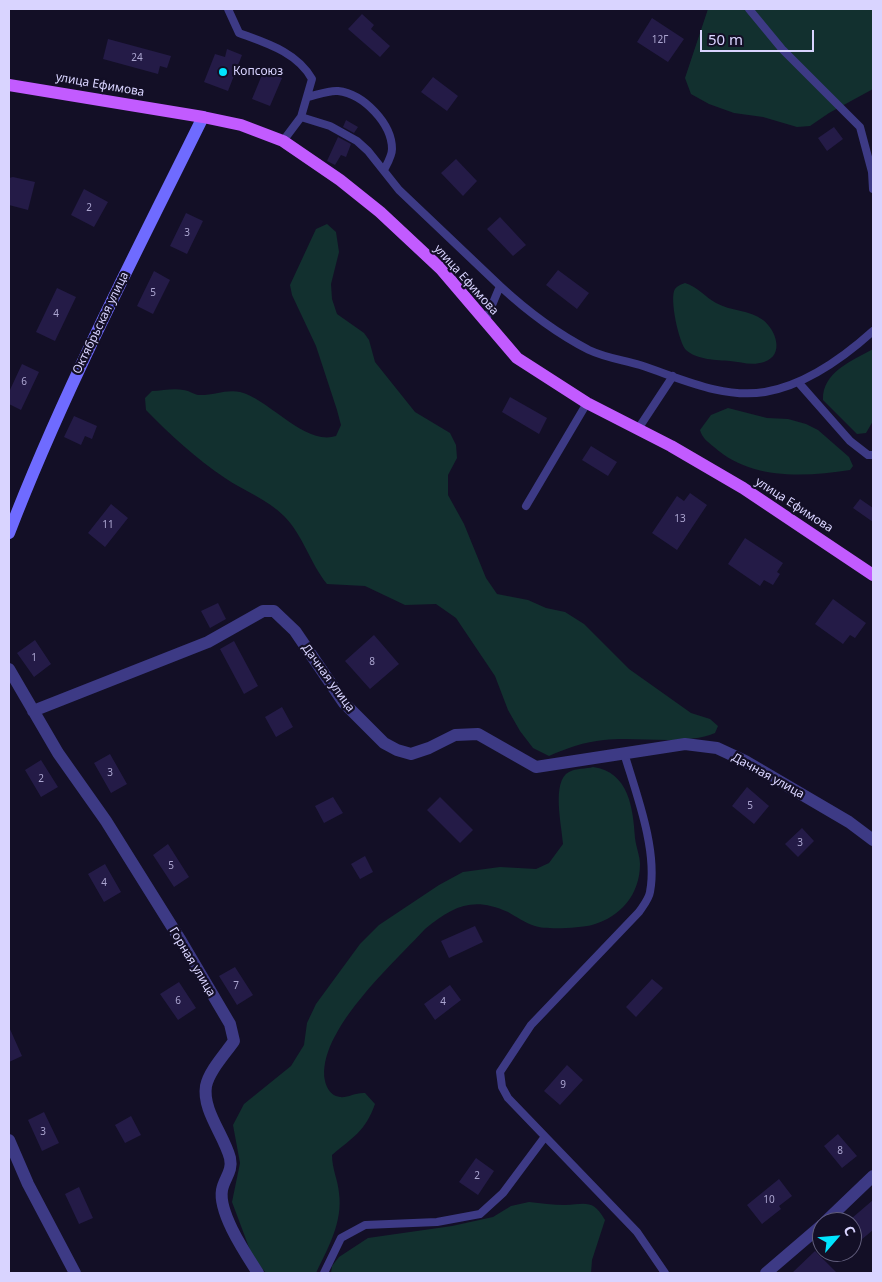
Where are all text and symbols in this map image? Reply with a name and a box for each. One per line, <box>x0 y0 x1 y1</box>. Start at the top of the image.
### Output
scale bar <box>702 20 816 52</box>
text: 50 m <box>708 29 743 49</box>
house number: 12Г <box>652 34 668 46</box>
house number: 24 <box>131 52 143 64</box>
place label: Копсоюз <box>233 65 283 79</box>
marker: Копсоюз <box>217 66 229 78</box>
street label: улица Ефимова <box>54 70 146 100</box>
house number: 2 <box>86 202 92 214</box>
house number: 3 <box>184 227 190 239</box>
street label: улица Ефимова <box>431 242 501 318</box>
street label: Октябрьская улица <box>70 270 132 376</box>
house number: 5 <box>150 287 156 299</box>
house number: 4 <box>53 308 59 320</box>
house number: 6 <box>21 376 27 388</box>
street label: улица Ефимова <box>752 474 836 536</box>
house number: 13 <box>674 513 686 525</box>
house number: 11 <box>102 519 114 531</box>
street label: Дачная улица <box>298 641 358 715</box>
house number: 1 <box>31 652 37 664</box>
house number: 8 <box>369 656 375 668</box>
street label: Дачная улица <box>729 750 807 802</box>
house number: 3 <box>107 767 113 779</box>
house number: 2 <box>38 773 44 785</box>
house number: 5 <box>747 800 753 812</box>
house number: 3 <box>797 837 803 849</box>
house number: 5 <box>168 860 174 872</box>
house number: 4 <box>101 877 107 889</box>
street label: Горная улица <box>166 925 218 999</box>
house number: 7 <box>233 980 239 992</box>
house number: 6 <box>175 995 181 1007</box>
house number: 4 <box>440 996 446 1008</box>
house number: 9 <box>560 1079 566 1091</box>
house number: 3 <box>40 1126 46 1138</box>
house number: 8 <box>837 1145 843 1157</box>
house number: 2 <box>474 1170 480 1182</box>
house number: 10 <box>763 1194 775 1206</box>
north arrow <box>812 1212 862 1262</box>
text: С <box>839 1222 860 1239</box>

